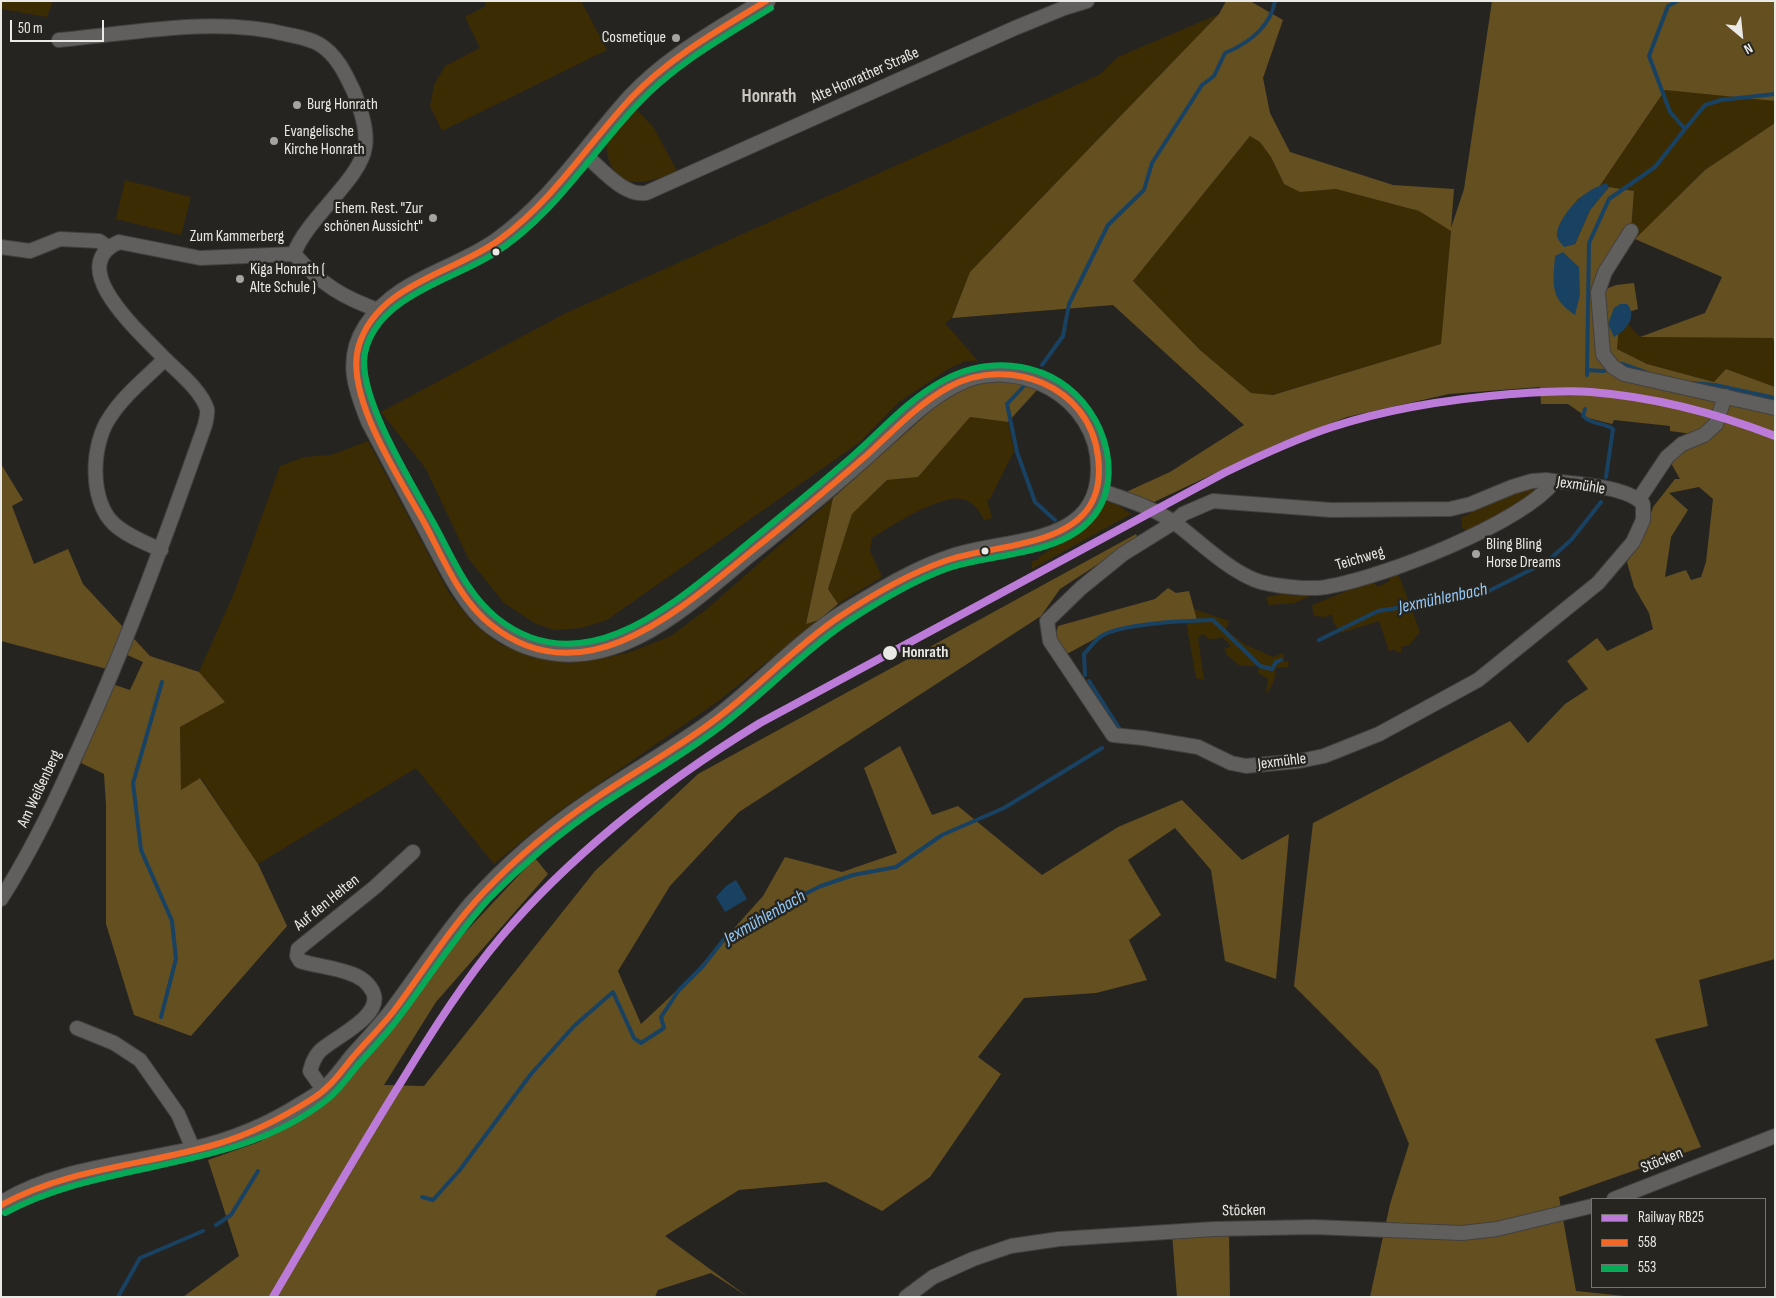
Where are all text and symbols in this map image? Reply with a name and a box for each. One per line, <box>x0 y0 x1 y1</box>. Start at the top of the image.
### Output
scale bar <box>12 10 106 42</box>
north arrow <box>1716 10 1766 60</box>
text: 50 m <box>18 19 43 38</box>
place label: Cosmetique <box>602 28 666 48</box>
marker: Cosmetique <box>670 32 682 44</box>
text: N <box>1741 39 1756 58</box>
street label: Alte Honrather Straße <box>808 44 922 108</box>
district label: Honrath <box>742 86 796 108</box>
place label: Burg Honrath <box>307 95 378 115</box>
marker: Burg Honrath <box>291 99 303 111</box>
place label: Evangelische Kirche Honrath <box>284 122 365 160</box>
marker: Evangelische Kirche Honrath <box>268 135 280 147</box>
place label: Ehem. Rest. "Zur schönen Aussicht" <box>324 199 423 237</box>
marker: Ehem. Rest. "Zur schönen Aussicht" <box>427 212 439 224</box>
street label: Zum Kammerberg <box>190 227 284 247</box>
unlabelled marker <box>491 247 501 257</box>
place label: Kiga Honrath ( Alte Schule ) <box>250 260 325 298</box>
marker: Kiga Honrath ( Alte Schule ) <box>234 273 246 285</box>
street label: Jexmühle <box>1555 473 1607 499</box>
place label: Bling Bling Horse Dreams <box>1486 535 1561 573</box>
street label: Teichweg <box>1333 543 1387 575</box>
unlabelled marker <box>980 546 990 556</box>
marker: Bling Bling Horse Dreams <box>1470 548 1482 560</box>
water label: Jexmühlenbach <box>1397 579 1489 619</box>
place label: Honrath <box>902 643 948 663</box>
marker: Honrath <box>881 644 899 662</box>
street label: Am Weißenberg <box>14 747 66 831</box>
street label: Jexmühle <box>1257 749 1307 775</box>
street label: Auf den Helten <box>290 871 364 935</box>
water label: Jexmühlenbach <box>720 886 810 950</box>
street label: Stöcken <box>1638 1144 1686 1178</box>
legend <box>1591 1198 1766 1288</box>
street label: Stöcken <box>1222 1201 1266 1221</box>
text: Railway RB25 <box>1638 1208 1704 1227</box>
text: 558 <box>1638 1233 1657 1252</box>
text: 553 <box>1638 1258 1656 1277</box>

